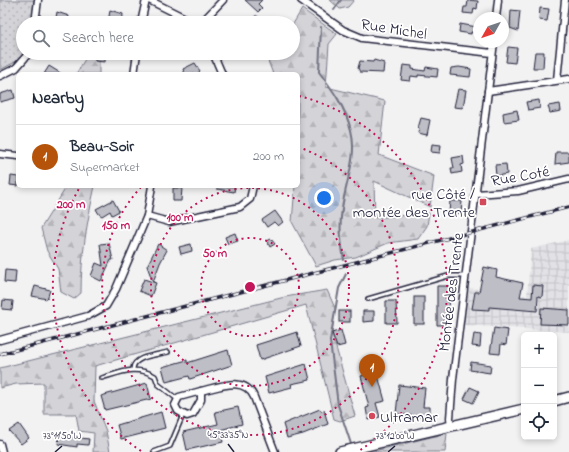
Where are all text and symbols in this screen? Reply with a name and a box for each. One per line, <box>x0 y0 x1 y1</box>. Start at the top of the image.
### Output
north arrow <box>473 12 509 48</box>
street label: Rue Michel <box>359 13 429 47</box>
search box <box>16 16 300 60</box>
icon: search <box>30 27 52 49</box>
text: Search here <box>62 27 134 49</box>
text: Nearby <box>32 86 84 111</box>
text: Beau-Soir <box>70 136 134 158</box>
text: 1 <box>43 147 47 166</box>
text: 200 m <box>253 147 284 166</box>
text: Supermarket <box>70 158 140 177</box>
street label: Rue Coté <box>489 160 552 194</box>
place label: rue Côté / montée des Trente <box>353 183 476 225</box>
your location <box>314 188 334 208</box>
text: 200 m <box>56 196 86 214</box>
marker: rue Côté / montée des Trente <box>478 197 488 207</box>
text: 100 m <box>167 209 194 227</box>
text: 150 m <box>102 217 131 235</box>
street label: Montée des Trente <box>433 231 471 353</box>
text: 50 m <box>203 245 228 263</box>
centre of rings <box>243 280 257 294</box>
map controls <box>521 332 557 440</box>
button: + <box>521 332 557 368</box>
pin: 1 <box>359 354 385 387</box>
button: − <box>521 368 557 404</box>
button: locate <box>521 404 557 440</box>
place label: Ultramar <box>380 406 438 430</box>
marker: Ultramar <box>367 411 377 421</box>
text: 45°33'35"N <box>208 428 249 443</box>
text: 73°11'50"W <box>43 429 81 444</box>
text: 73°12'00"W <box>376 429 415 444</box>

